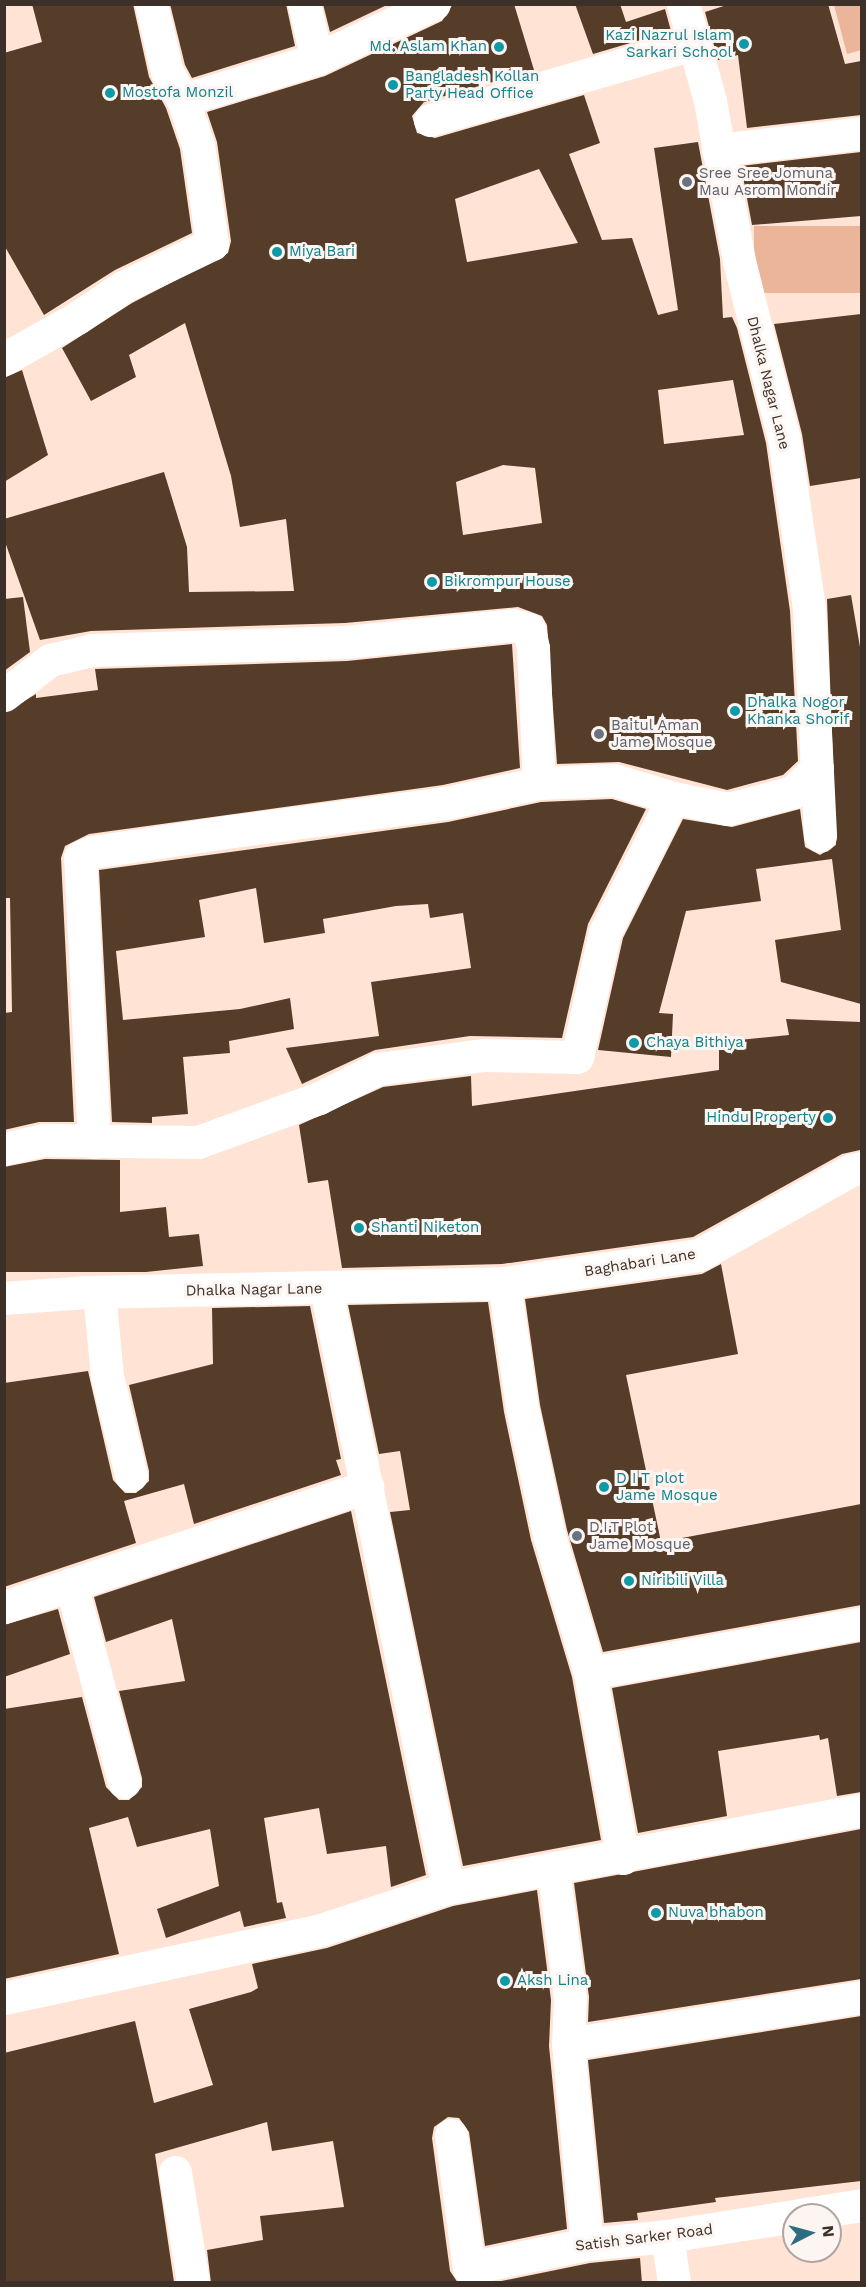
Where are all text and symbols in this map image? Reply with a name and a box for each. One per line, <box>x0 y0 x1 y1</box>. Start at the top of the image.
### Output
place label: Kazi Nazrul Islam Sarkari School <box>605 26 732 61</box>
marker: Kazi Nazrul Islam Sarkari School <box>737 37 751 51</box>
place label: Md. Aslam Khan <box>369 38 487 56</box>
marker: Md. Aslam Khan <box>492 40 506 54</box>
place label: Bangladesh Kollan Party Head Office <box>405 67 539 102</box>
marker: Bangladesh Kollan Party Head Office <box>386 78 400 92</box>
place label: Mostofa Monzil <box>122 84 233 102</box>
marker: Mostofa Monzil <box>103 86 117 100</box>
place label: Sree Sree Jomuna Mau Asrom Mondir <box>699 164 837 199</box>
marker: Sree Sree Jomuna Mau Asrom Mondir <box>680 175 694 189</box>
place label: Miya Bari <box>289 243 355 261</box>
marker: Miya Bari <box>270 245 284 259</box>
street label: Dhalka Nagar Lane <box>743 314 793 452</box>
place label: Bikrompur House <box>444 573 571 591</box>
marker: Bikrompur House <box>425 575 439 589</box>
place label: Dhalka Nogor Khanka Shorif <box>747 693 850 728</box>
marker: Dhalka Nogor Khanka Shorif <box>728 704 742 718</box>
place label: Baitul Aman Jame Mosque <box>611 716 713 751</box>
marker: Baitul Aman Jame Mosque <box>592 727 606 741</box>
place label: Chaya Bithiya <box>646 1034 744 1052</box>
marker: Chaya Bithiya <box>627 1036 641 1050</box>
place label: Hindu Property <box>706 1109 816 1127</box>
marker: Hindu Property <box>821 1111 835 1125</box>
place label: Shanti Niketon <box>371 1219 479 1237</box>
marker: Shanti Niketon <box>352 1221 366 1235</box>
street label: Baghabari Lane <box>583 1245 697 1281</box>
street label: Dhalka Nagar Lane <box>185 1280 323 1300</box>
place label: D I T plot Jame Mosque <box>616 1469 718 1504</box>
marker: D I T plot Jame Mosque <box>597 1480 611 1494</box>
place label: D.I.T Plot Jame Mosque <box>589 1518 691 1553</box>
marker: D.I.T Plot Jame Mosque <box>570 1529 584 1543</box>
place label: Niribili Villa <box>641 1572 725 1590</box>
marker: Niribili Villa <box>622 1574 636 1588</box>
place label: Nuva bhabon <box>668 1904 764 1922</box>
marker: Nuva bhabon <box>649 1906 663 1920</box>
place label: Aksh Lina <box>517 1972 588 1990</box>
marker: Aksh Lina <box>498 1974 512 1988</box>
north arrow <box>782 2203 842 2263</box>
street label: Satish Sarker Road <box>574 2221 714 2255</box>
text: N <box>818 2224 838 2238</box>

